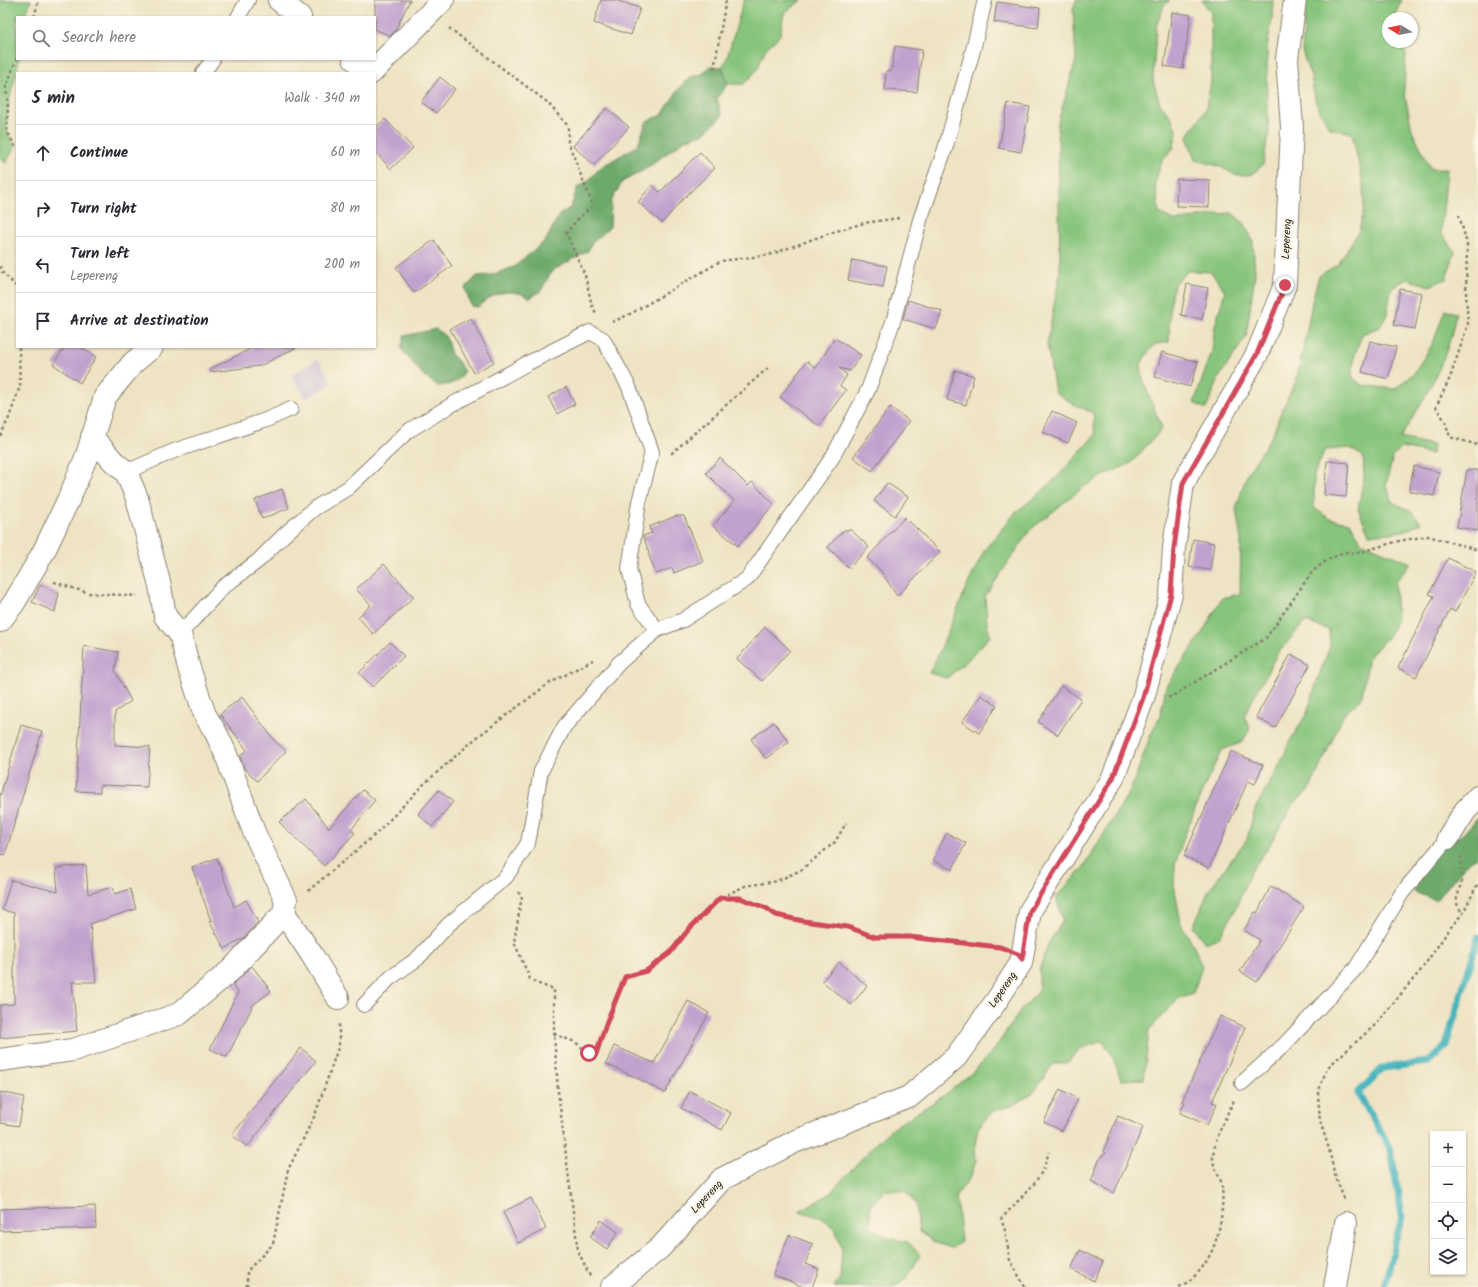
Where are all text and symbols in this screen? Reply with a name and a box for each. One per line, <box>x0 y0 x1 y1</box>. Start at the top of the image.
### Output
north arrow <box>1382 12 1418 48</box>
search box <box>16 16 376 60</box>
text: Search here <box>62 26 136 50</box>
icon: search <box>30 27 52 49</box>
text: 5 min <box>32 85 75 112</box>
text: Walk · 340 m <box>284 88 360 109</box>
text: Continue <box>70 141 128 165</box>
icon: ahead <box>32 142 54 164</box>
text: 60 m <box>331 142 360 163</box>
text: Turn right <box>70 197 137 221</box>
icon: right <box>32 198 54 220</box>
text: 80 m <box>330 198 360 219</box>
street label: Lepereng <box>1277 218 1297 260</box>
text: Turn left <box>70 242 130 266</box>
icon: left <box>32 254 54 276</box>
text: 200 m <box>324 254 360 275</box>
text: Lepereng <box>70 266 118 287</box>
route end <box>1276 276 1294 294</box>
text: Arrive at destination <box>70 309 209 333</box>
icon: arrive <box>32 310 54 332</box>
street label: Lepereng <box>984 968 1022 1012</box>
route start <box>580 1044 598 1062</box>
map controls <box>1430 1131 1466 1275</box>
button: + <box>1430 1131 1466 1167</box>
button: − <box>1430 1167 1466 1203</box>
street label: Lepereng <box>686 1176 728 1218</box>
button: locate <box>1430 1203 1466 1239</box>
button: layers <box>1430 1239 1466 1275</box>

